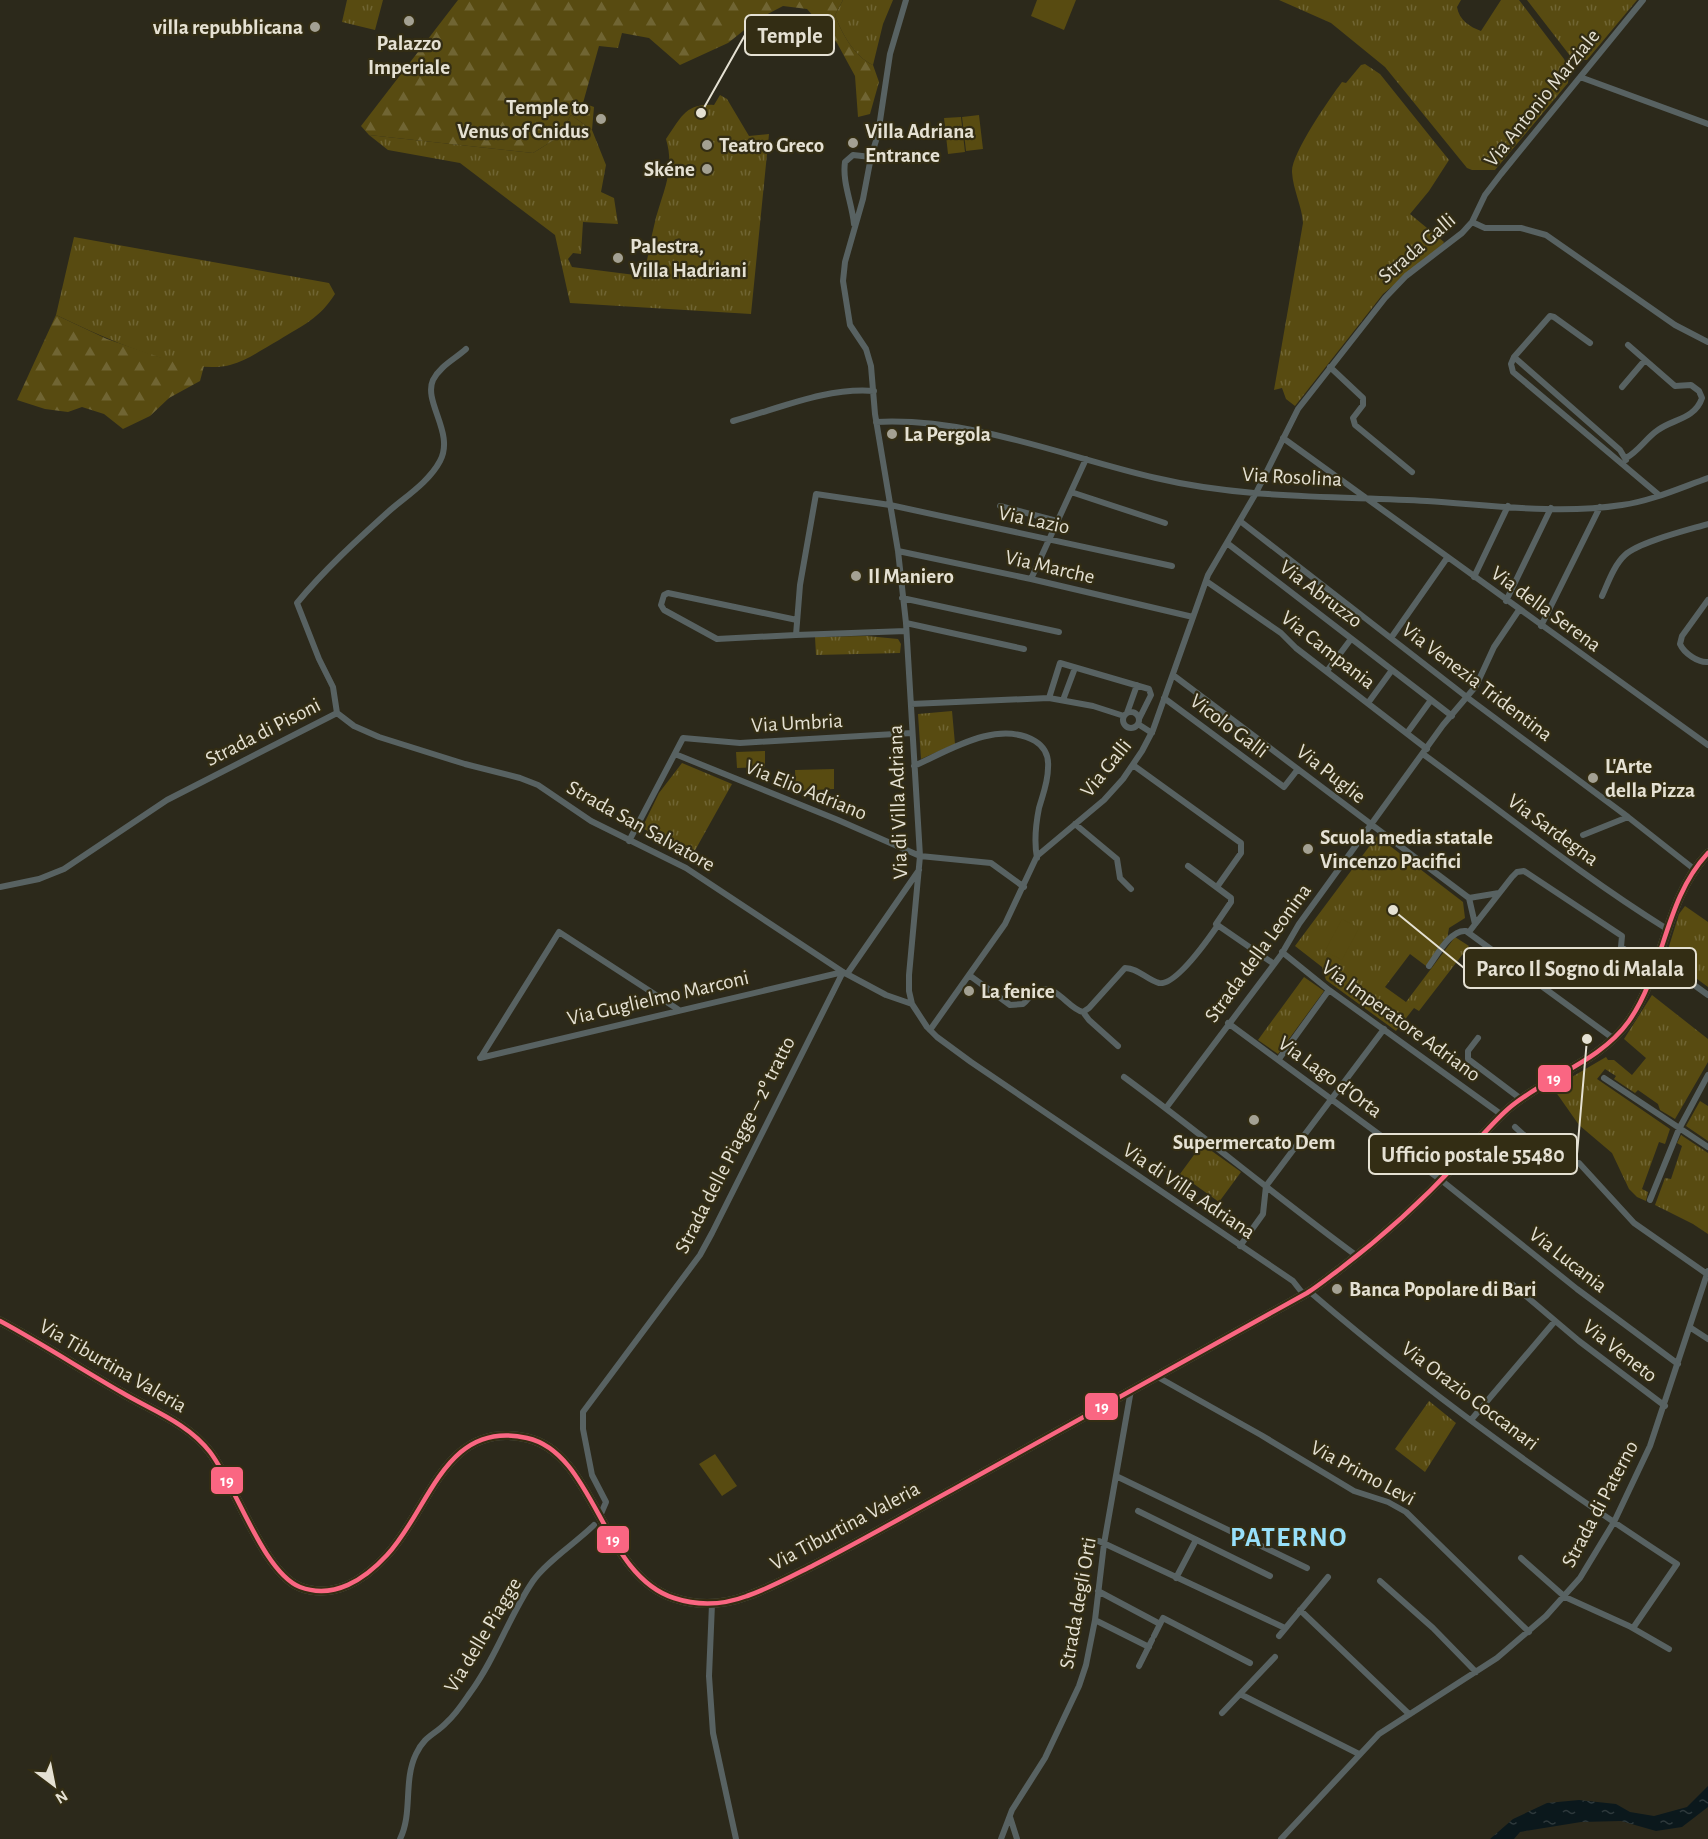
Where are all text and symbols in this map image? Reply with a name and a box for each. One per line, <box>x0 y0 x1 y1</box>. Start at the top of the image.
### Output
marker: Palazzo Imperiale <box>402 14 416 28</box>
callout: Temple <box>745 15 834 55</box>
place label: villa repubblicana <box>153 17 303 38</box>
marker: villa repubblicana <box>308 20 322 34</box>
text: Temple <box>757 25 823 47</box>
street label: Via Antonio Marziale <box>1480 25 1604 171</box>
place label: Palazzo Imperiale <box>368 33 450 78</box>
place label: Temple to Venus of Cnidus <box>457 97 589 142</box>
marker: Temple to Venus of Cnidus <box>594 112 608 126</box>
place label: Villa Adriana Entrance <box>865 121 974 166</box>
place label: Teatro Greco <box>719 135 824 156</box>
marker: Villa Adriana Entrance <box>846 136 860 150</box>
marker: Teatro Greco <box>700 138 714 152</box>
place label: Skéne <box>644 159 695 180</box>
marker: Skéne <box>700 162 714 176</box>
street label: Strada Galli <box>1374 209 1460 287</box>
place label: Palestra, Villa Hadriani <box>630 236 747 281</box>
marker: Palestra, Villa Hadriani <box>611 251 625 265</box>
place label: La Pergola <box>904 424 991 445</box>
marker: La Pergola <box>885 427 899 441</box>
street label: Via Rosolina <box>1241 464 1343 490</box>
street label: Via Lazio <box>996 502 1072 538</box>
street label: Via Marche <box>1003 546 1097 588</box>
street label: Via Abruzzo <box>1276 556 1366 632</box>
street label: Via della Serena <box>1487 562 1605 656</box>
place label: Il Maniero <box>868 566 954 587</box>
marker: Il Maniero <box>849 569 863 583</box>
street label: Via Campania <box>1277 607 1379 693</box>
street label: Via Venezia Tridentina <box>1398 619 1556 746</box>
street label: Vicolo Galli <box>1186 690 1272 762</box>
street label: Strada di Pisoni <box>202 694 324 770</box>
street label: Via Umbria <box>751 710 844 736</box>
street label: Via di Villa Adriana <box>885 724 911 880</box>
street label: Via Galli <box>1077 735 1135 801</box>
street label: Via Puglie <box>1292 741 1370 807</box>
street label: Via Elio Adriano <box>742 756 870 824</box>
place label: L'Arte della Pizza <box>1605 756 1695 801</box>
marker: L'Arte della Pizza <box>1586 771 1600 785</box>
street label: Strada San Salvatore <box>563 777 719 875</box>
street label: Via Sardegna <box>1504 790 1603 870</box>
place label: Scuola media statale Vincenzo Pacifici <box>1320 827 1493 872</box>
marker: Scuola media statale Vincenzo Pacifici <box>1301 842 1315 856</box>
street label: Strada della Leonina <box>1201 880 1315 1026</box>
callout: Parco Il Sogno di Malala <box>1464 948 1696 988</box>
street label: Via Imperatore Adriano <box>1318 957 1484 1085</box>
text: Parco Il Sogno di Malala <box>1476 958 1684 980</box>
street label: Via Guglielmo Marconi <box>565 967 751 1029</box>
place label: La fenice <box>981 981 1055 1002</box>
marker: La fenice <box>962 984 976 998</box>
street label: Via Lago d'Orta <box>1274 1032 1386 1122</box>
street label: Strada delle Piagge – 2º tratto <box>671 1033 799 1257</box>
line badge: 19 <box>1537 1064 1572 1093</box>
text: 19 <box>1547 1071 1561 1087</box>
marker: Supermercato Dem <box>1247 1113 1261 1127</box>
place label: Supermercato Dem <box>1173 1132 1335 1153</box>
callout: Ufficio postale 55480 <box>1369 1134 1577 1174</box>
street label: Via di Villa Adriana <box>1119 1139 1259 1243</box>
text: Ufficio postale 55480 <box>1381 1144 1565 1166</box>
street label: Via Lucania <box>1525 1223 1611 1297</box>
place label: Banca Popolare di Bari <box>1349 1279 1537 1300</box>
marker: Banca Popolare di Bari <box>1330 1282 1344 1296</box>
street label: Via Tiburtina Valeria <box>36 1315 190 1417</box>
street label: Via Veneto <box>1579 1316 1661 1386</box>
street label: Via Orazio Coccanari <box>1398 1338 1542 1454</box>
line badge: 19 <box>1084 1392 1119 1421</box>
text: 19 <box>1095 1399 1109 1415</box>
street label: Via Primo Levi <box>1307 1437 1419 1509</box>
street label: Strada di Paterno <box>1558 1437 1642 1571</box>
line badge: 19 <box>210 1466 244 1495</box>
text: 19 <box>220 1473 234 1489</box>
street label: Via Tiburtina Valeria <box>767 1478 924 1574</box>
district label: PATERNO <box>1230 1524 1348 1551</box>
line badge: 19 <box>596 1525 630 1554</box>
text: 19 <box>606 1532 620 1548</box>
street label: Strada degli Orti <box>1056 1536 1100 1670</box>
street label: Via delle Piagge <box>441 1574 525 1696</box>
north arrow <box>24 1755 84 1815</box>
text: N <box>52 1787 70 1807</box>

